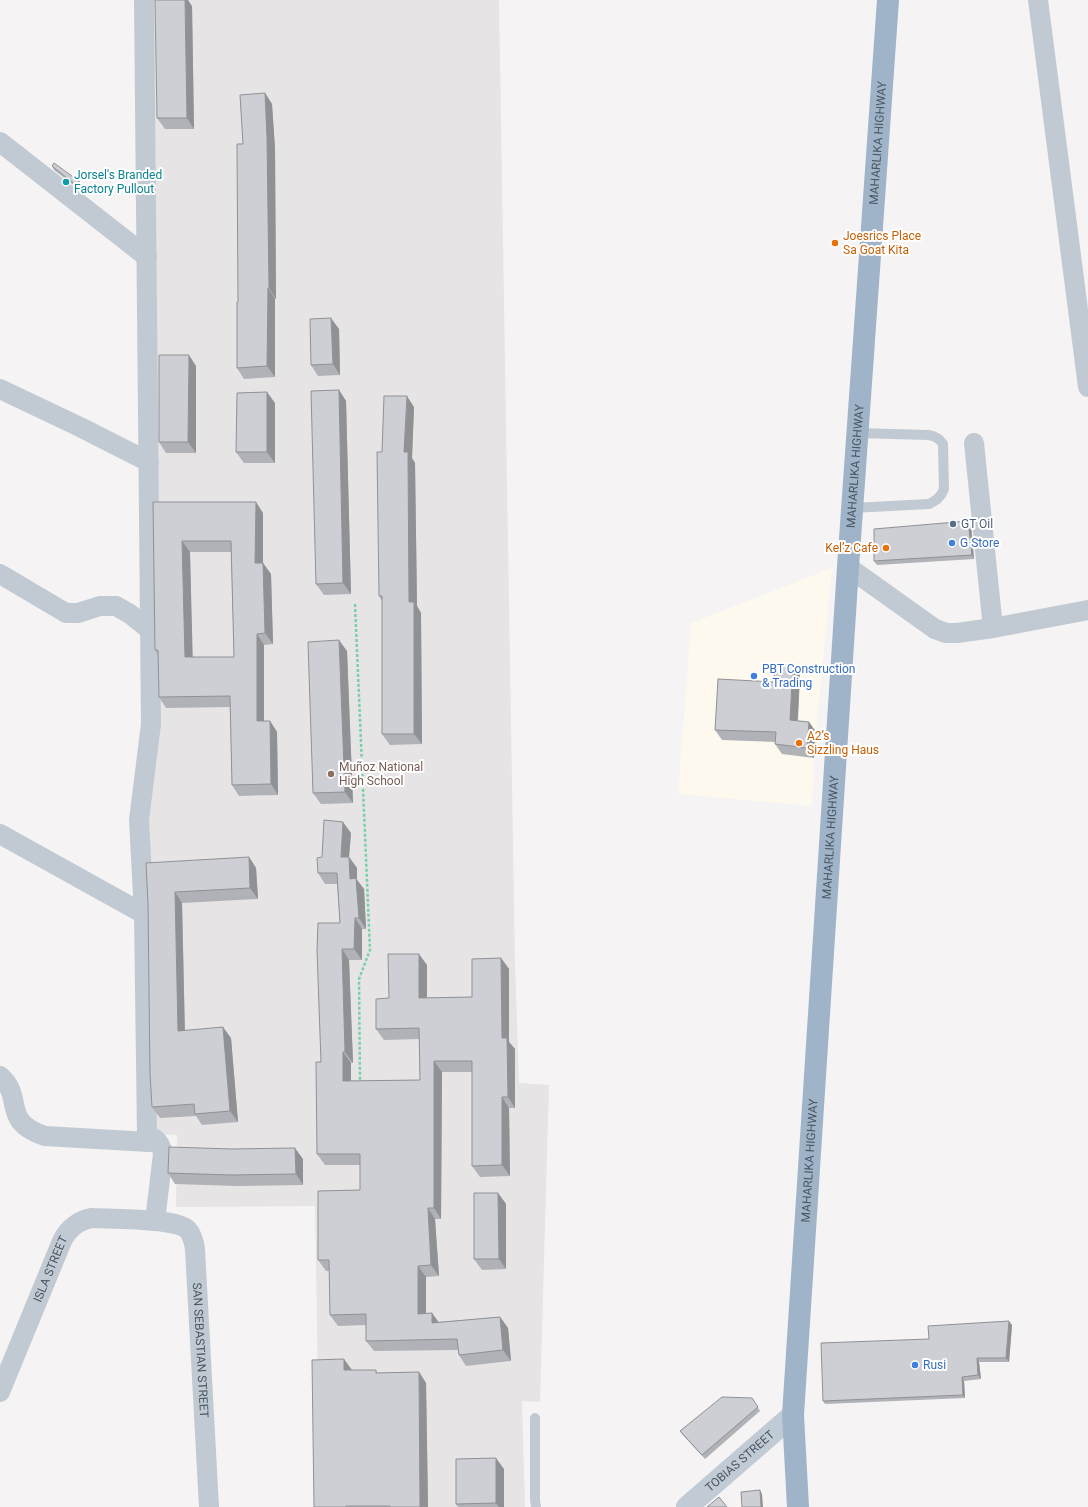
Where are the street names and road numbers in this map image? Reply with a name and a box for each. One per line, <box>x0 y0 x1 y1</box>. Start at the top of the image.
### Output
street label: MAHARLIKA HIGHWAY <box>867 80 889 205</box>
street label: MAHARLIKA HIGHWAY <box>844 403 867 528</box>
street label: MAHARLIKA HIGHWAY <box>819 774 842 900</box>
street label: MAHARLIKA HIGHWAY <box>799 1098 821 1223</box>
street label: ISLA STREET <box>31 1233 71 1304</box>
street label: SAN SEBASTIAN STREET <box>190 1282 211 1418</box>
street label: TOBIAS STREET <box>703 1427 777 1495</box>

